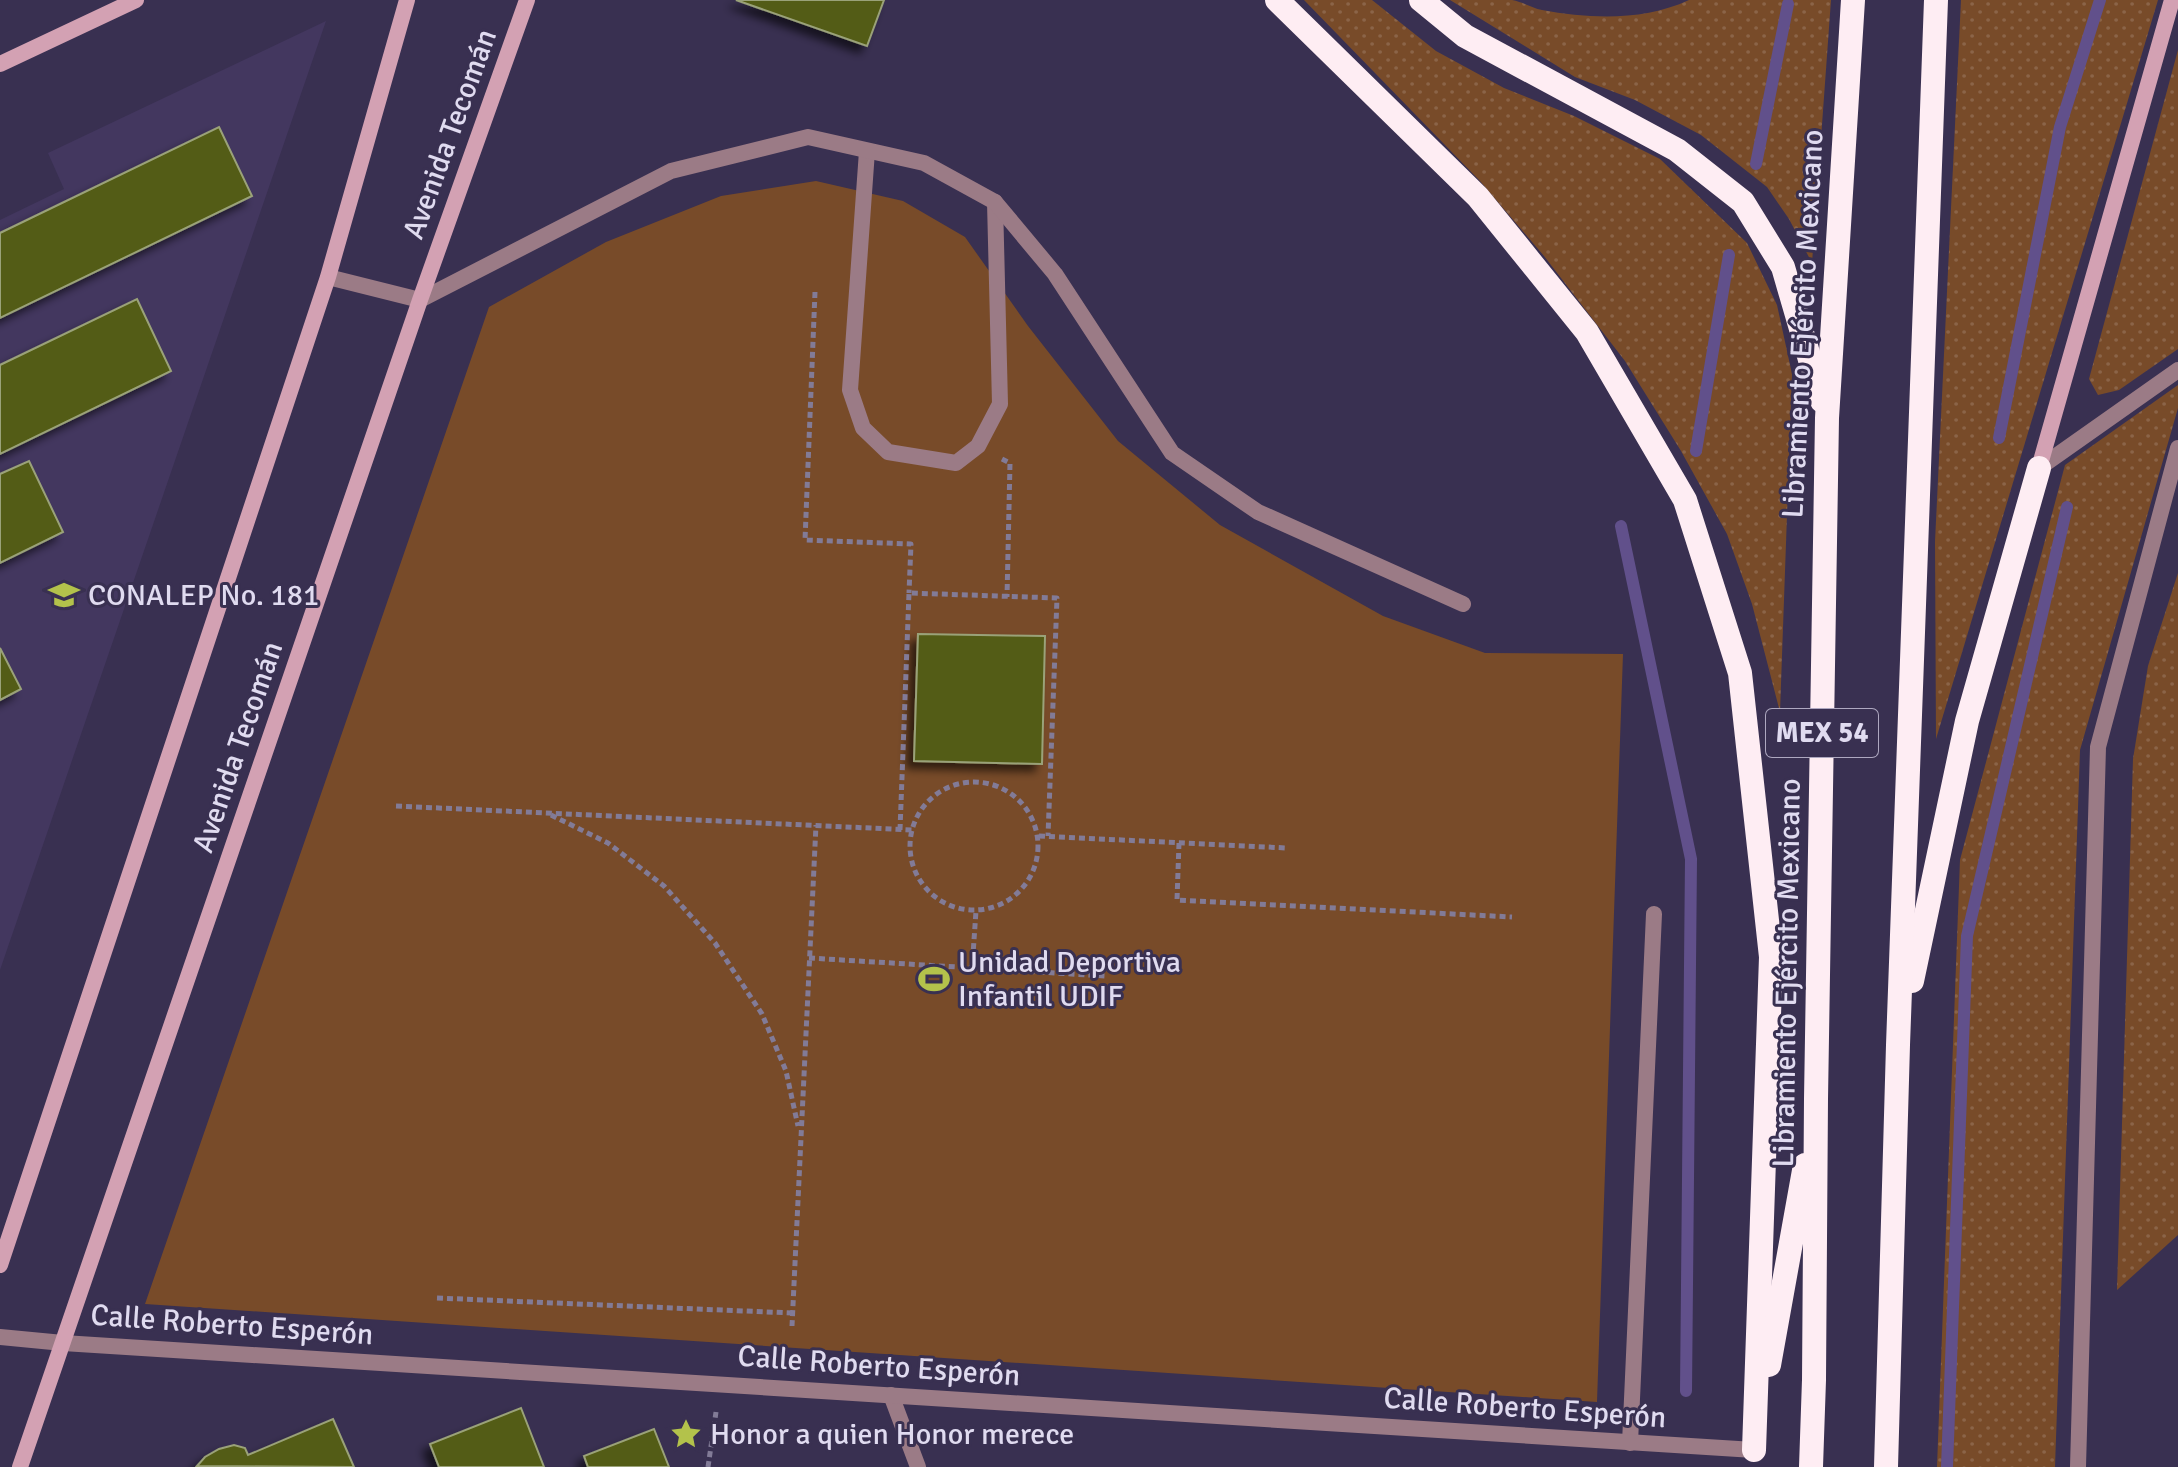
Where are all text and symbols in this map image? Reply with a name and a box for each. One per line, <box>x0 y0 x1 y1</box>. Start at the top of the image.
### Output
street label: Avenida Tecomán <box>395 24 505 244</box>
street label: Libramiento Ejército Mexicano <box>1774 129 1832 519</box>
place label: CONALEP No. 181 <box>88 577 319 614</box>
school or university icon: CONALEP No. 181 <box>47 578 81 612</box>
street label: Avenida Tecomán <box>185 637 291 857</box>
road number: MEX 54 <box>1766 709 1878 757</box>
street label: Libramiento Ejército Mexicano <box>1765 778 1809 1168</box>
place label: Unidad Deportiva Infantil UDIF <box>958 944 1181 1015</box>
sports icon: Unidad Deportiva Infantil UDIF <box>917 962 951 996</box>
street label: Calle Roberto Esperón <box>89 1297 375 1353</box>
street label: Calle Roberto Esperón <box>736 1338 1022 1394</box>
street label: Calle Roberto Esperón <box>1382 1380 1668 1436</box>
place label: Honor a quien Honor merece <box>710 1416 1074 1453</box>
place icon: Honor a quien Honor merece <box>669 1417 703 1451</box>

